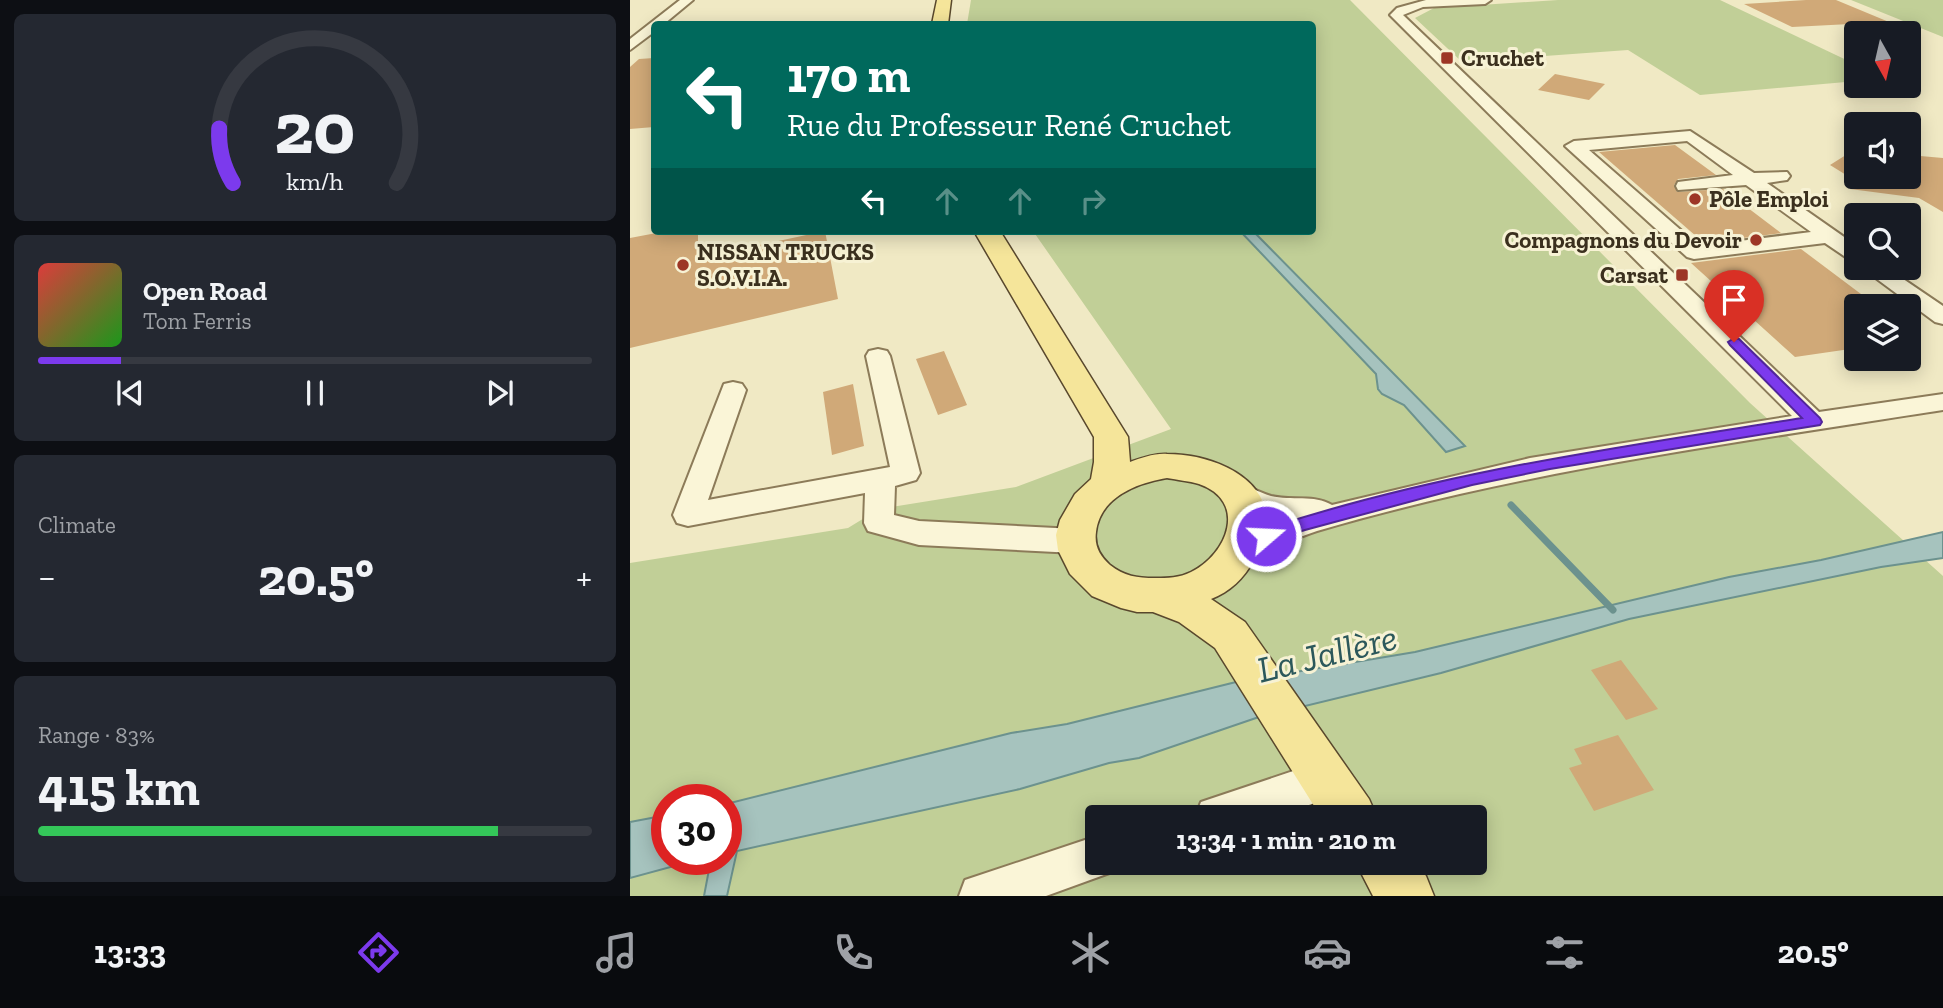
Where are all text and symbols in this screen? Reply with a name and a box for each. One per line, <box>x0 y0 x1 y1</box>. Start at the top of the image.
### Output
north arrow <box>1844 21 1922 98</box>
map controls <box>1844 21 1921 371</box>
place label: Cruchet <box>1461 44 1545 72</box>
text: 170 m <box>787 46 910 105</box>
icon: left <box>672 49 763 140</box>
marker: Cruchet <box>1439 50 1455 66</box>
text: 20 <box>274 85 356 173</box>
text: Rue du Professeur René Cruchet <box>787 106 1231 144</box>
button: sound <box>1844 112 1921 189</box>
text: km/h <box>286 166 344 196</box>
icon: left <box>855 182 893 220</box>
icon: ahead <box>928 182 966 220</box>
icon: ahead <box>1001 182 1039 220</box>
icon: right <box>1074 182 1112 220</box>
place label: Pôle Emploi <box>1709 185 1829 213</box>
marker: Pôle Emploi <box>1687 191 1703 207</box>
button: search <box>1844 203 1921 280</box>
place label: Compagnons du Devoir <box>1505 226 1742 254</box>
marker: Compagnons du Devoir <box>1748 232 1764 248</box>
place label: NISSAN TRUCKS S.O.V.I.A. <box>697 238 874 292</box>
marker: NISSAN TRUCKS S.O.V.I.A. <box>675 257 691 273</box>
place label: Carsat <box>1600 261 1669 289</box>
marker: Carsat <box>1674 267 1690 283</box>
pin <box>1704 270 1764 342</box>
text: Open Road <box>143 275 267 307</box>
icon: arrive <box>1715 281 1753 319</box>
button: layers <box>1844 294 1921 371</box>
text: Tom Ferris <box>143 307 252 335</box>
icon: previous <box>111 374 149 412</box>
icon: pause <box>296 374 334 412</box>
icon: next <box>481 374 519 412</box>
position arrow <box>1229 499 1303 573</box>
text: Climate <box>38 511 116 539</box>
text: 20.5° <box>258 546 374 608</box>
text: − <box>38 554 56 600</box>
text: + <box>576 554 592 600</box>
water label: La Jallère <box>1253 614 1401 692</box>
text: Range · 83% <box>38 721 155 749</box>
text: 415 km <box>38 756 200 818</box>
speed limit sign: 30 <box>651 784 742 875</box>
text: 13:34 · 1 min · 210 m <box>1176 824 1396 856</box>
icon: directions <box>354 928 403 977</box>
icon: music <box>592 928 641 977</box>
icon: phone <box>829 928 878 977</box>
icon: climate <box>1066 928 1115 977</box>
icon: car <box>1303 928 1352 977</box>
icon: filters <box>1540 928 1589 977</box>
text: 13:33 <box>94 933 166 971</box>
text: 20.5° <box>1778 933 1849 971</box>

